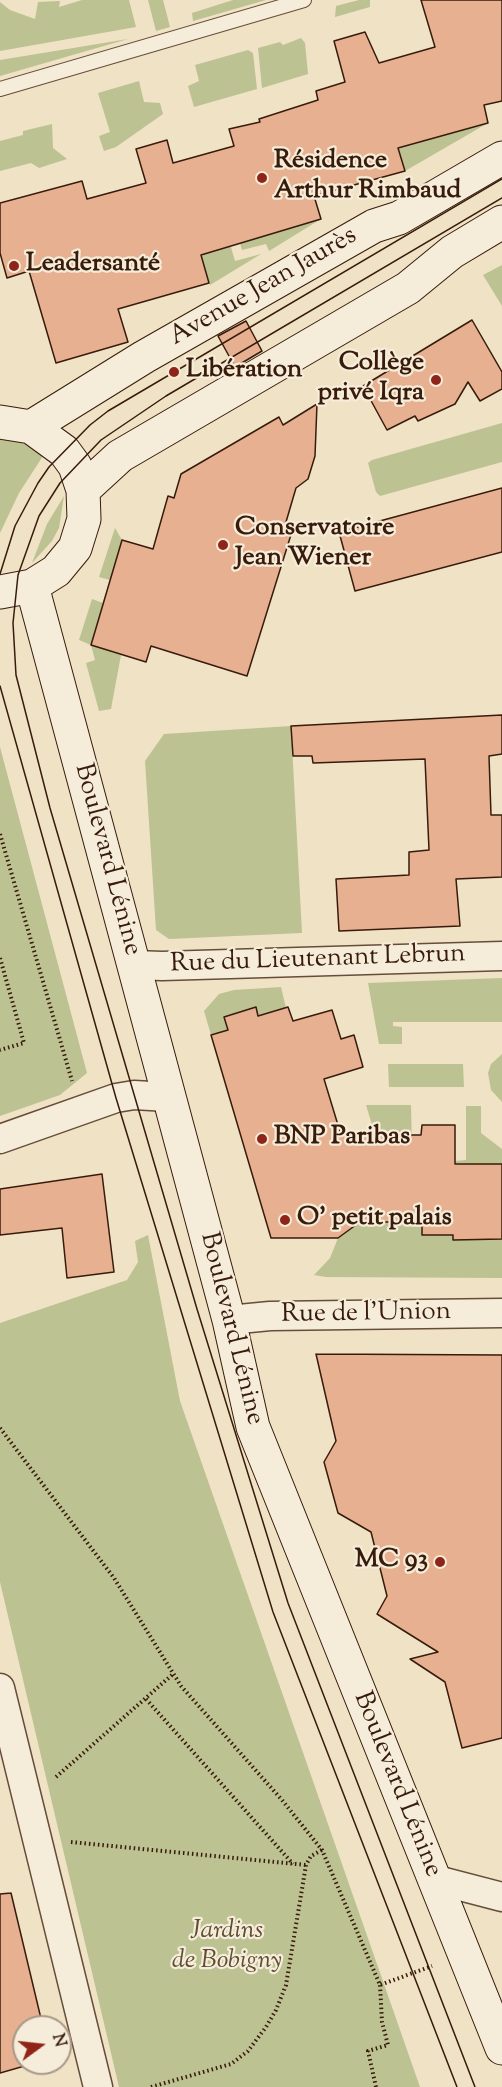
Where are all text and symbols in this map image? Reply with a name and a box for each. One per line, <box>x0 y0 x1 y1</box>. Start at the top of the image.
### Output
place label: Résidence Arthur Rimbaud <box>274 147 461 208</box>
marker: Résidence Arthur Rimbaud <box>255 171 269 185</box>
street label: Avenue Jean Jaurès <box>165 222 363 354</box>
place label: Leadersanté <box>26 250 160 282</box>
marker: Leadersanté <box>7 259 21 273</box>
place label: Collège privé Iqra <box>318 349 424 410</box>
place label: Libération <box>186 356 302 388</box>
marker: Libération <box>167 365 181 379</box>
marker: Collège privé Iqra <box>429 373 443 387</box>
place label: Conservatoire Jean Wiener <box>235 514 394 576</box>
marker: Conservatoire Jean Wiener <box>216 538 230 552</box>
street label: Boulevard Lénine <box>65 761 147 959</box>
street label: Rue du Lieutenant Lebrun <box>170 940 466 982</box>
place label: BNP Paribas <box>274 1123 410 1155</box>
marker: BNP Paribas <box>255 1132 269 1146</box>
place label: O' petit palais <box>297 1204 452 1236</box>
marker: O' petit palais <box>278 1213 292 1227</box>
street label: Boulevard Lénine <box>191 1230 269 1428</box>
street label: Rue de l'Union <box>281 1298 451 1332</box>
place label: MC 93 <box>355 1546 428 1578</box>
marker: MC 93 <box>433 1555 447 1569</box>
street label: Boulevard Lénine <box>345 1688 447 1882</box>
park label: Jardins de Bobigny <box>172 1917 282 1978</box>
north arrow <box>12 2015 72 2075</box>
text: N <box>45 2032 71 2050</box>

